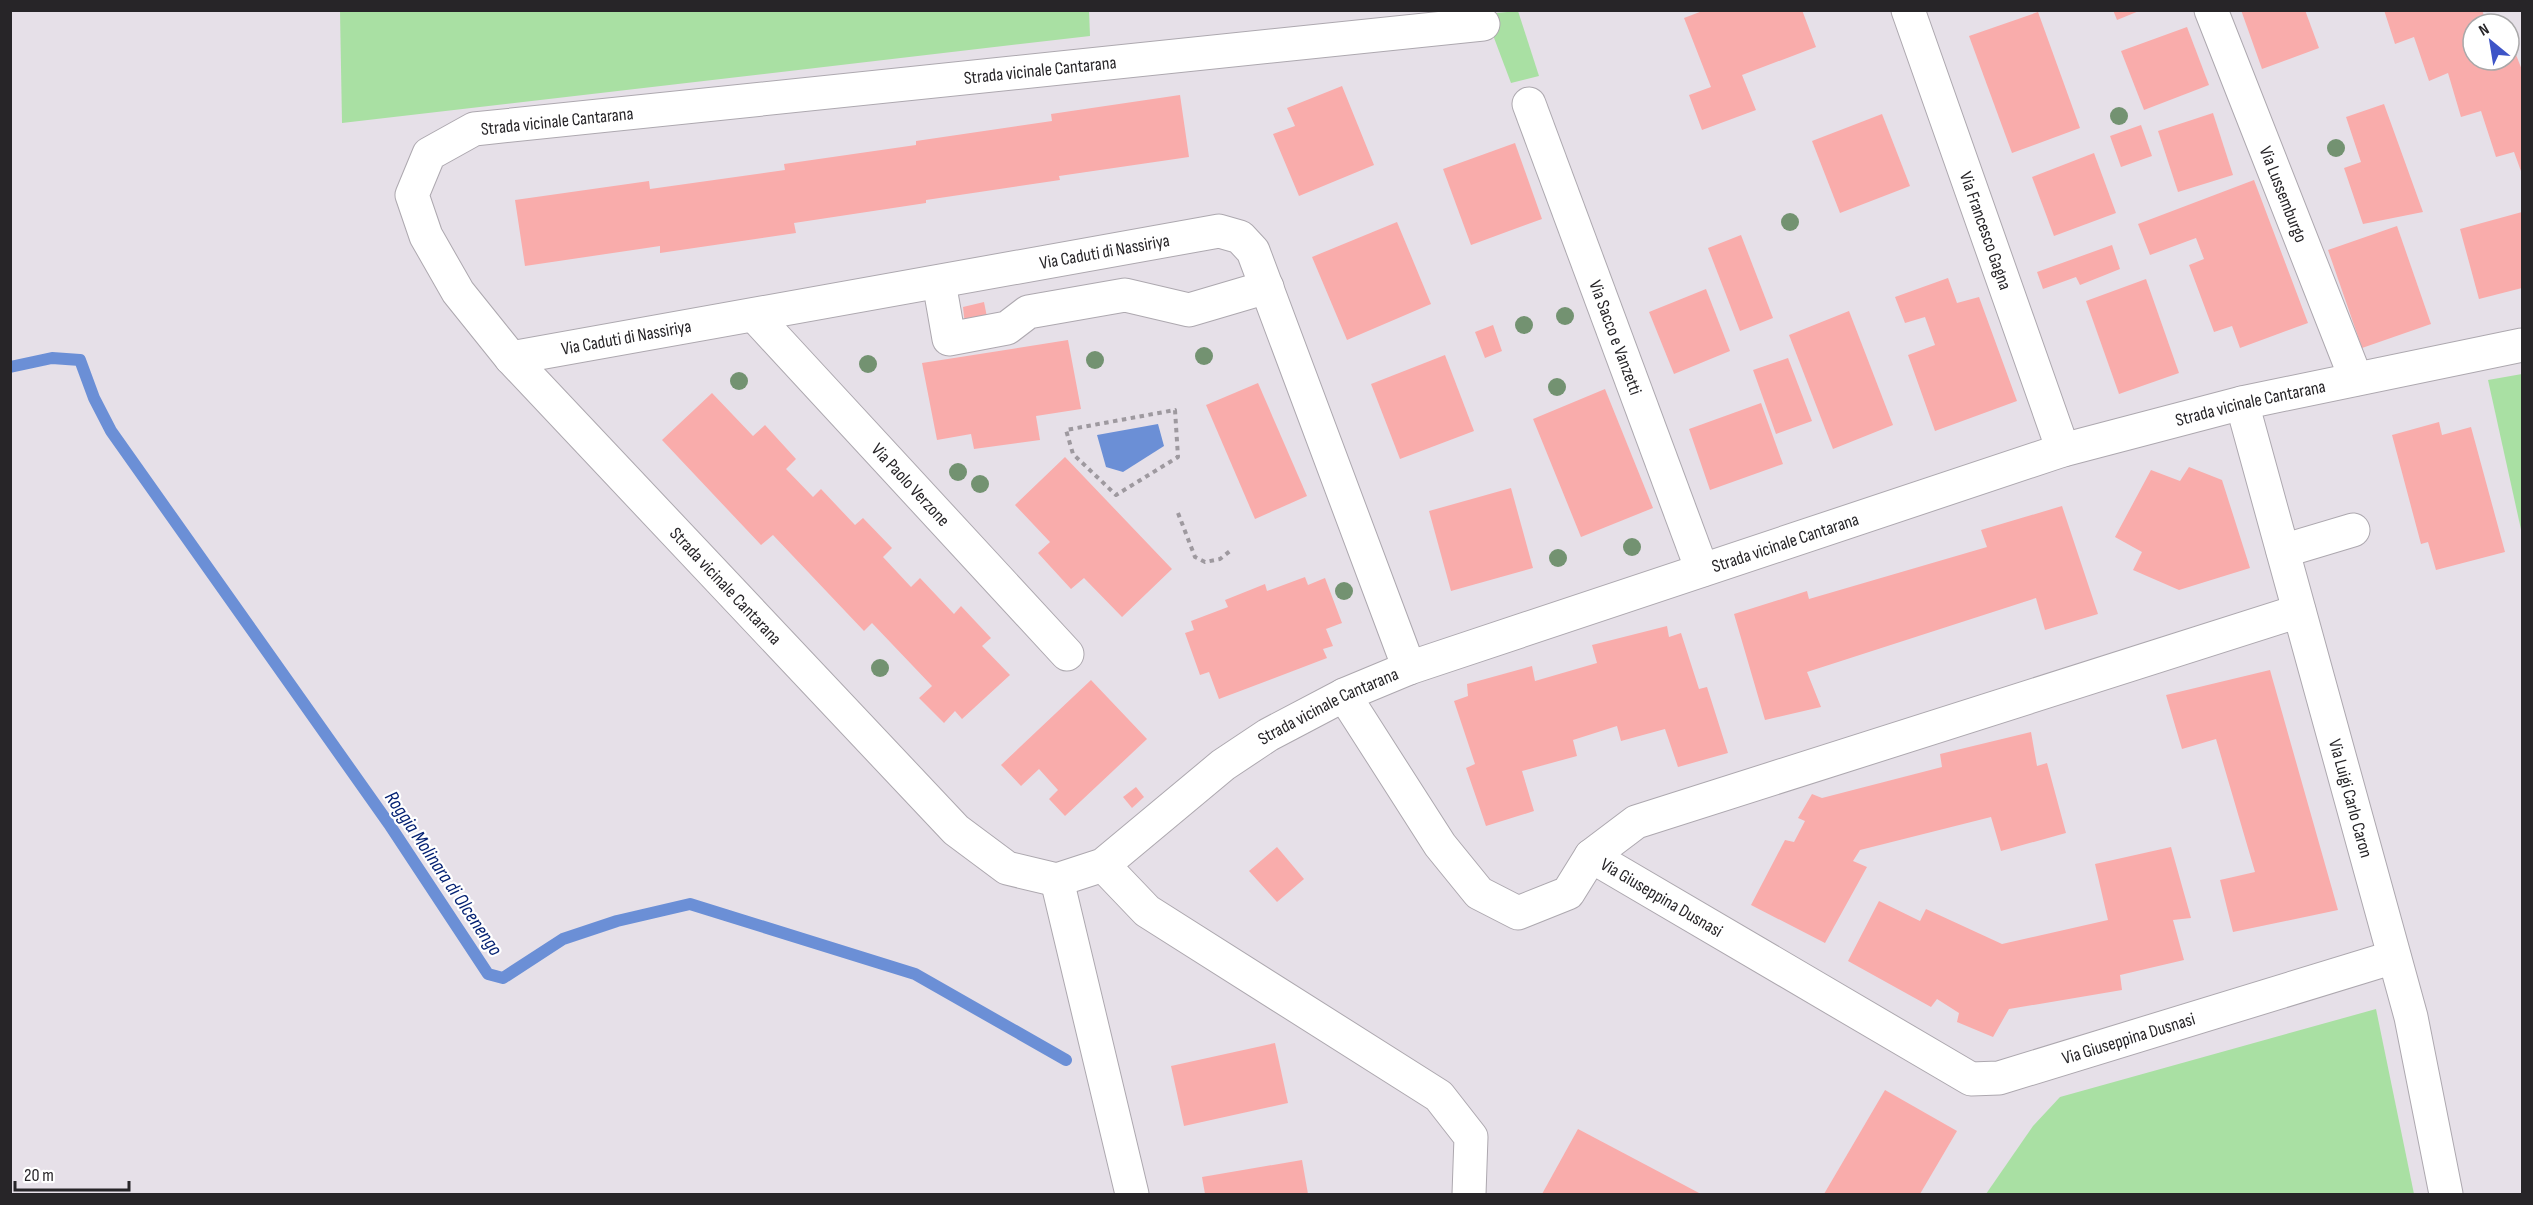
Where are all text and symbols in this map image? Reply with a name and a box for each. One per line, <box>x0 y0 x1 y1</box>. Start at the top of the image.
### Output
north arrow <box>2461 12 2521 72</box>
text: N <box>2476 20 2493 41</box>
street label: Strada vicinale Cantarana <box>963 52 1117 89</box>
street label: Strada vicinale Cantarana <box>480 103 634 140</box>
street label: Via Lussemburgo <box>2255 143 2311 245</box>
street label: Via Francesco Gagna <box>1955 169 2016 293</box>
street label: Via Caduti di Nassiriya <box>1038 230 1171 274</box>
street label: Via Sacco e Vanzetti <box>1584 277 1646 398</box>
street label: Via Caduti di Nassiriya <box>560 316 693 360</box>
street label: Strada vicinale Cantarana <box>2173 376 2327 431</box>
street label: Via Paolo Verzone <box>867 439 954 531</box>
street label: Strada vicinale Cantarana <box>1709 509 1862 577</box>
street label: Strada vicinale Cantarana <box>665 523 786 649</box>
street label: Strada vicinale Cantarana <box>1254 664 1402 750</box>
street label: Via Luigi Carlo Caron <box>2324 737 2377 860</box>
water label: Roggia Molinara di Olcenengo <box>379 787 507 960</box>
street label: Via Giuseppina Dusnasi <box>1597 854 1726 942</box>
street label: Via Giuseppina Dusnasi <box>2060 1009 2198 1069</box>
scale bar <box>15 1154 129 1192</box>
text: 20 m <box>24 1165 54 1186</box>

